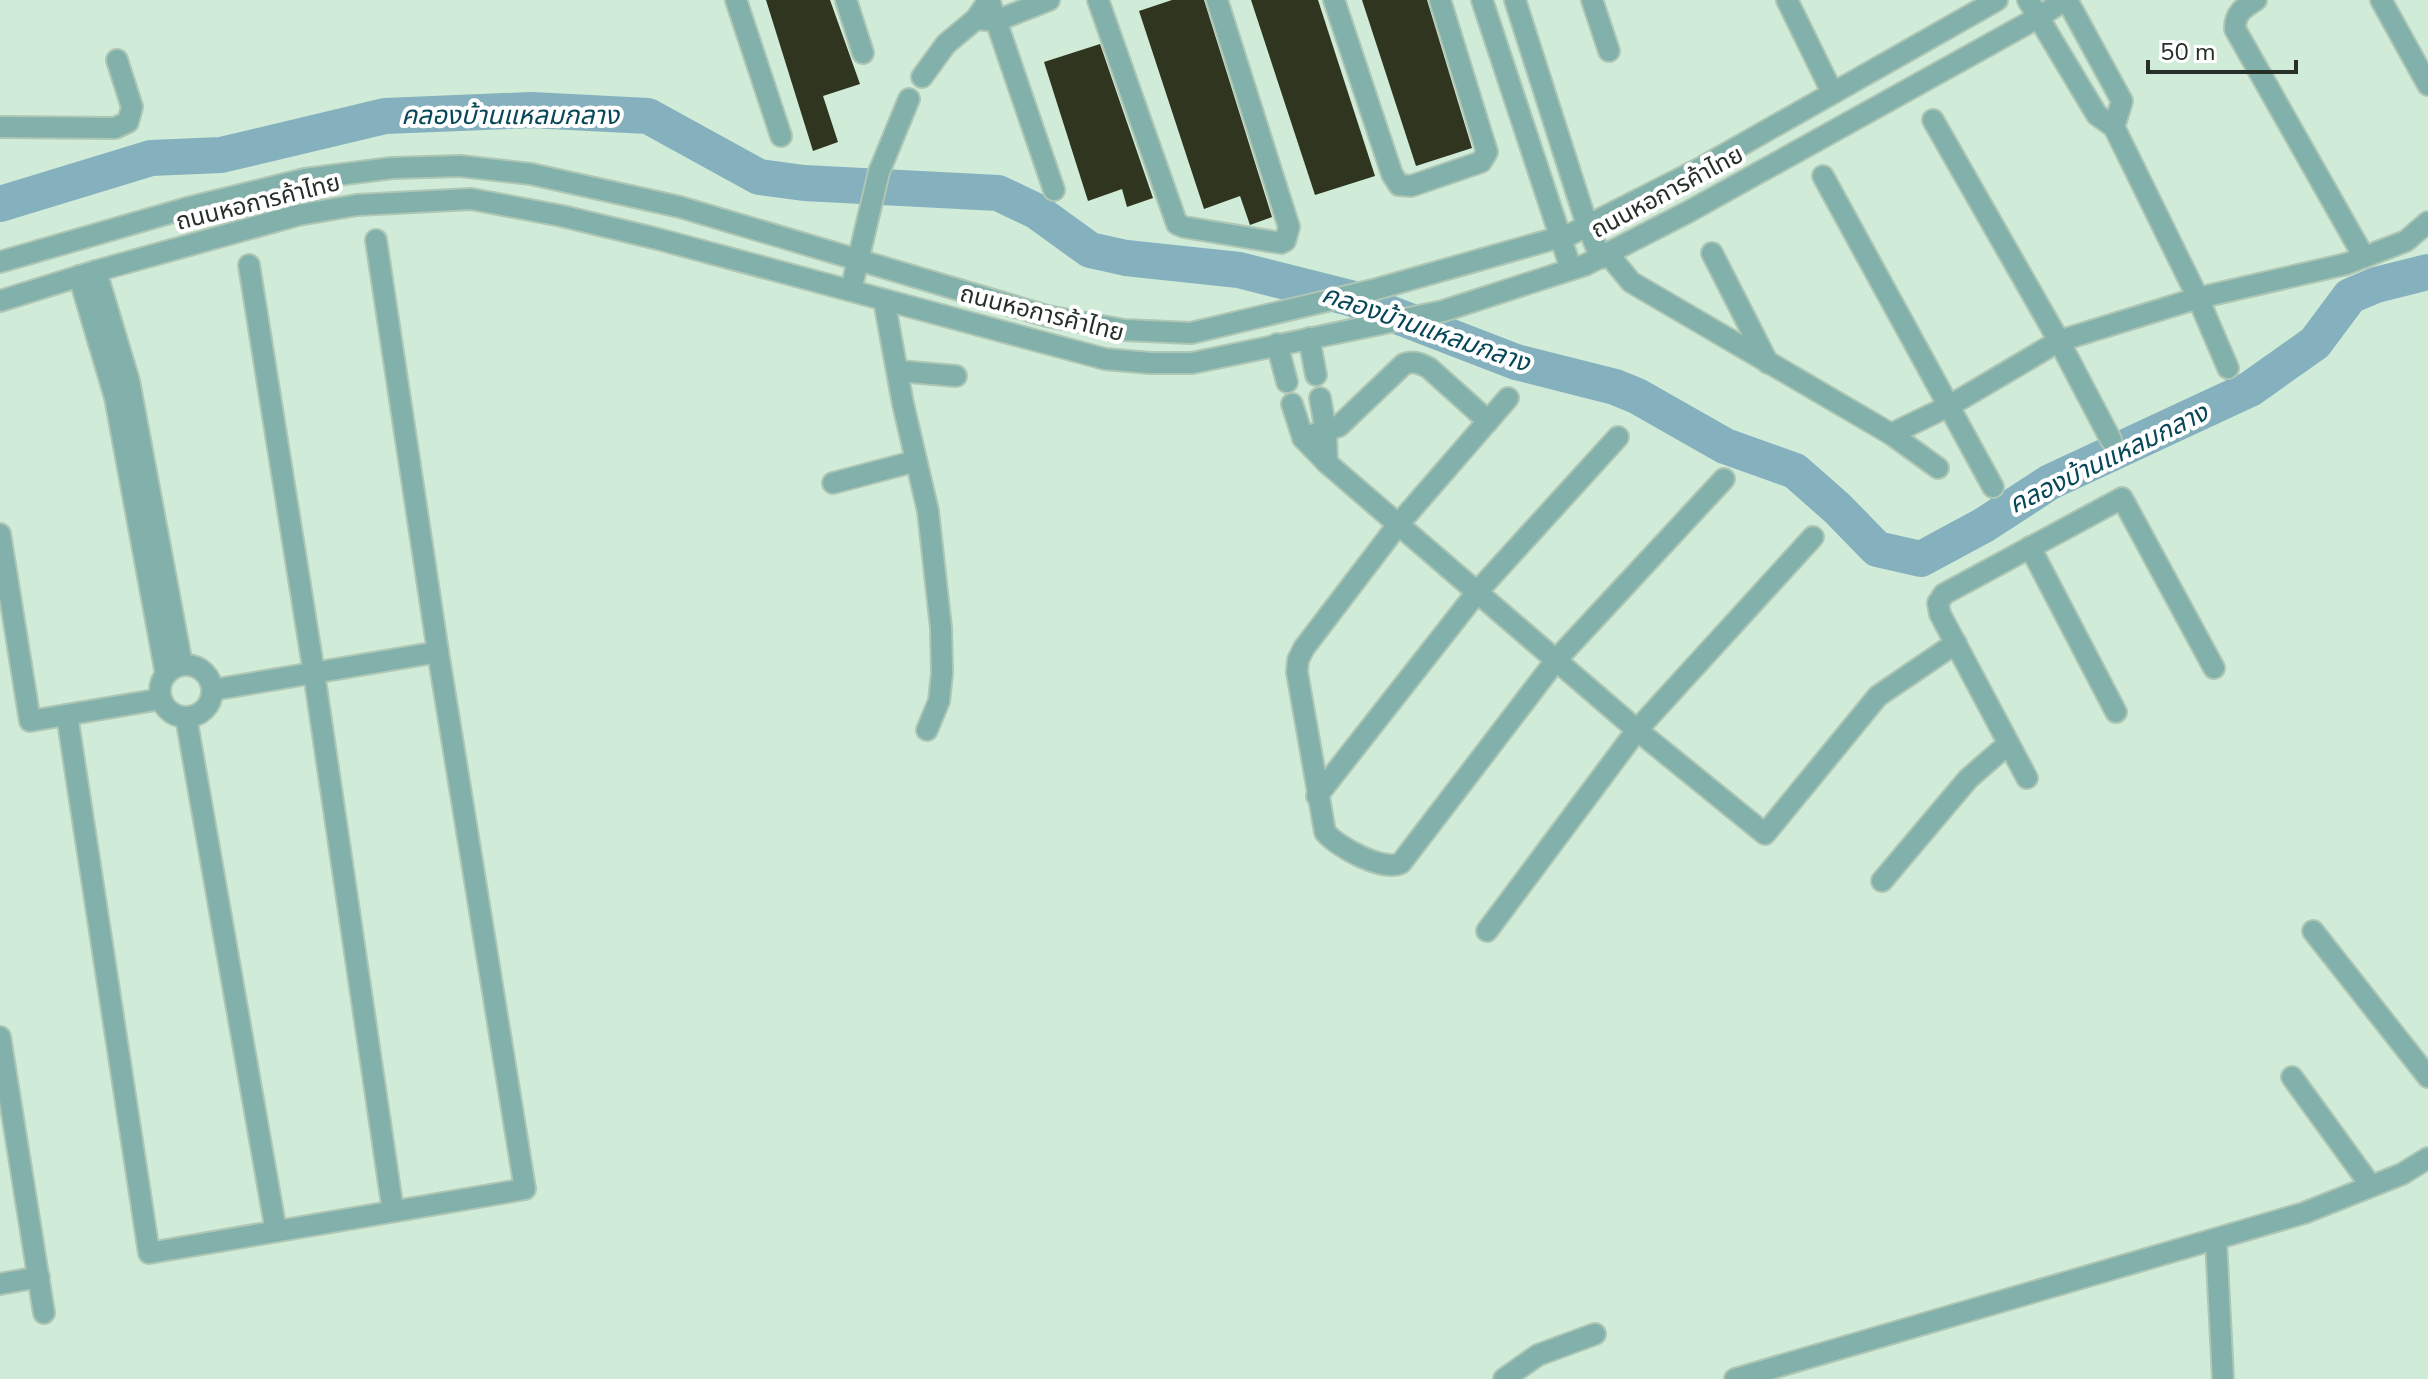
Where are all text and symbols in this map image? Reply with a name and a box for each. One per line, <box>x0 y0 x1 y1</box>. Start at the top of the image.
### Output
scale bar <box>2148 24 2296 74</box>
text: 50 m <box>2160 36 2216 68</box>
water label: คลองบ้านแหลมกลาง <box>401 98 620 133</box>
street label: ถนนหอการค้าไทย <box>1585 138 1749 246</box>
street label: ถนนหอการค้าไทย <box>173 166 343 238</box>
water label: คลองบ้านแหลมกลาง <box>1317 276 1535 381</box>
street label: ถนนหอการค้าไทย <box>957 277 1127 349</box>
water label: คลองบ้านแหลมกลาง <box>2003 395 2215 522</box>

